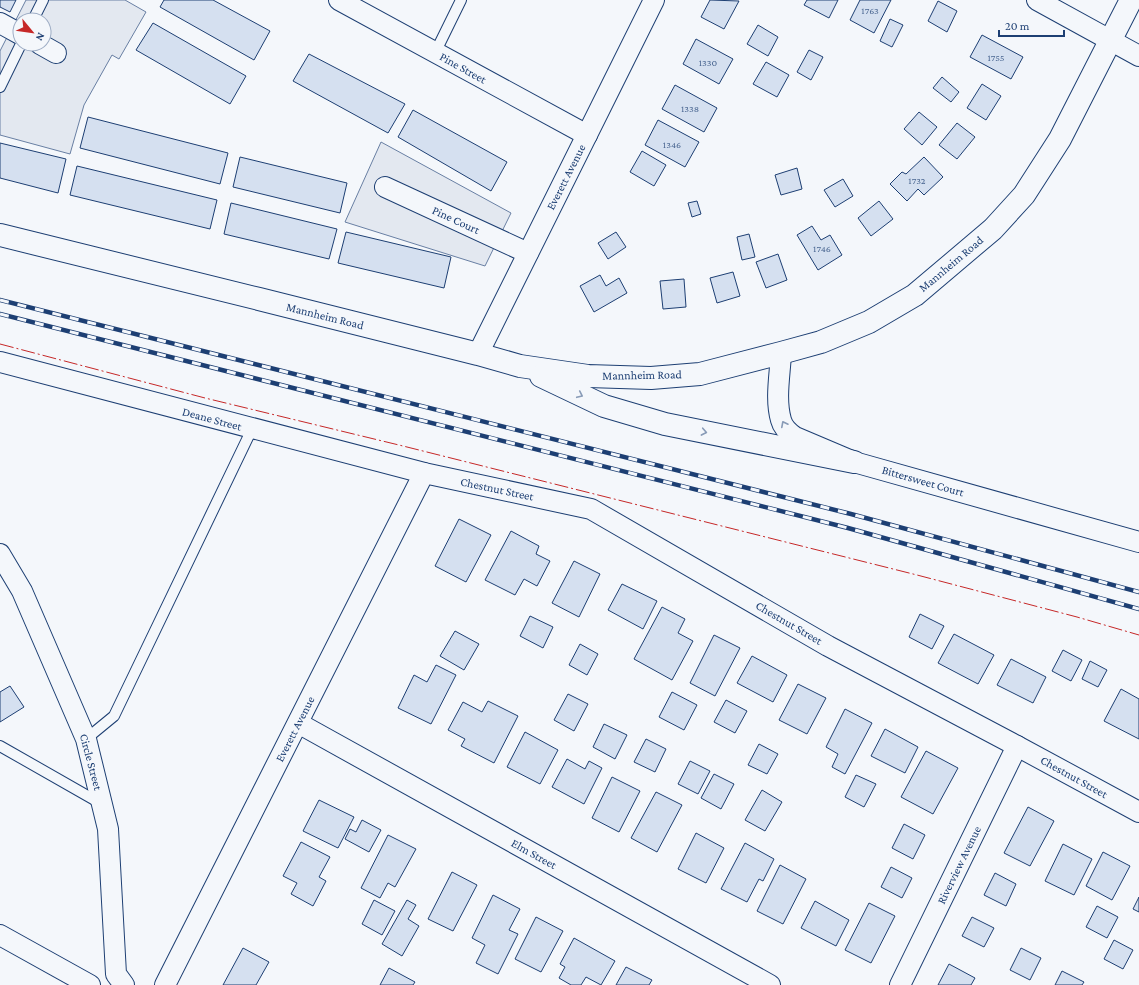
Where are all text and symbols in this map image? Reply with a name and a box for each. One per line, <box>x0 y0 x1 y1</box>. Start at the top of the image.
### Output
house number: 1763 <box>861 5 879 16</box>
north arrow <box>12 12 52 52</box>
scale bar <box>999 12 1064 38</box>
text: 20 m <box>1005 19 1030 33</box>
text: N <box>33 31 48 43</box>
street label: Pine Street <box>437 49 490 87</box>
house number: 1755 <box>987 52 1005 63</box>
house number: 1330 <box>699 57 718 68</box>
house number: 1338 <box>681 103 699 114</box>
house number: 1346 <box>663 139 681 150</box>
street label: Everett Avenue <box>543 142 589 212</box>
house number: 1732 <box>908 175 926 186</box>
street label: Pine Court <box>430 203 483 237</box>
street label: Mannheim Road <box>916 233 986 295</box>
house number: 1746 <box>813 243 831 254</box>
street label: Mannheim Road <box>285 300 366 333</box>
street label: Mannheim Road <box>602 367 683 383</box>
one-way arrow <box>576 390 583 398</box>
street label: Deane Street <box>181 404 244 434</box>
one-way arrow <box>781 421 789 429</box>
one-way arrow <box>701 427 707 435</box>
street label: Bittersweet Court <box>880 463 967 500</box>
street label: Chestnut Street <box>459 474 536 504</box>
street label: Chestnut Street <box>753 598 826 648</box>
street label: Everett Avenue <box>272 694 318 764</box>
street label: Circle Street <box>77 732 106 793</box>
street label: Chestnut Street <box>1038 753 1111 802</box>
street label: Riverview Avenue <box>934 824 984 906</box>
street label: Elm Street <box>509 836 560 873</box>

